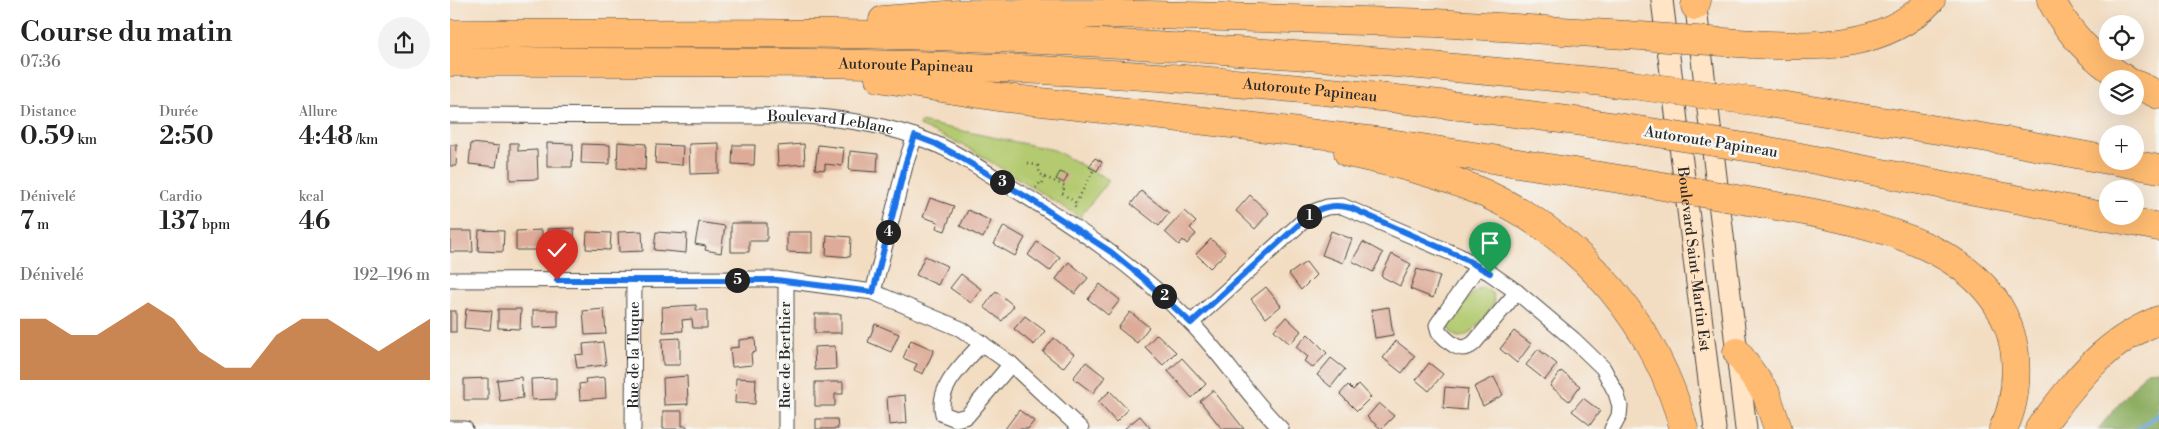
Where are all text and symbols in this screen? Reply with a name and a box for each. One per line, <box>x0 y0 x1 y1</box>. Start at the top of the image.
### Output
text: Course du matin <box>20 15 233 50</box>
map controls <box>2099 15 2144 225</box>
button: locate <box>2099 15 2144 60</box>
button: share <box>378 17 430 69</box>
text: 07:36 <box>20 52 61 72</box>
street label: Autoroute Papineau <box>837 54 974 77</box>
button: layers <box>2099 70 2144 115</box>
street label: Autoroute Papineau <box>1241 74 1379 106</box>
text: Distance <box>20 103 77 121</box>
text: Durée <box>159 103 198 121</box>
text: Allure <box>299 103 338 121</box>
street label: Boulevard Leblanc <box>766 106 896 139</box>
text: 0.59 <box>20 121 75 152</box>
text: 2:50 <box>159 121 214 152</box>
text: 4:48 <box>299 121 353 152</box>
street label: Autoroute Papineau <box>1642 122 1779 162</box>
button: + <box>2099 125 2144 170</box>
text: km <box>75 131 97 149</box>
text: /km <box>353 131 378 149</box>
street label: Boulevard Saint-Martin Est <box>1673 164 1715 353</box>
pin: 3 <box>990 170 1014 194</box>
text: 3 <box>998 173 1007 191</box>
button: − <box>2099 180 2144 225</box>
text: Dénivelé <box>20 188 76 206</box>
text: Cardio <box>159 188 202 206</box>
text: kcal <box>299 188 324 206</box>
pin: 1 <box>1296 204 1322 228</box>
text: 7 <box>20 206 34 237</box>
text: 137 <box>159 206 199 237</box>
text: 46 <box>299 206 330 237</box>
text: 1 <box>1306 207 1313 225</box>
text: m <box>34 216 49 234</box>
text: bpm <box>199 216 230 234</box>
pin: 4 <box>876 220 900 244</box>
pin <box>1469 222 1511 273</box>
text: 4 <box>884 223 893 241</box>
pin <box>536 229 578 280</box>
icon: arrive <box>1476 229 1504 257</box>
icon: check <box>543 236 571 264</box>
text: Dénivelé <box>20 265 84 285</box>
text: 192–196 m <box>353 265 430 285</box>
pin: 5 <box>724 268 750 292</box>
text: 5 <box>733 271 742 289</box>
pin: 2 <box>1152 284 1176 308</box>
text: 2 <box>1160 287 1169 305</box>
street label: Rue de la Tuque <box>624 301 643 409</box>
street label: Rue de Berthier <box>776 301 795 409</box>

